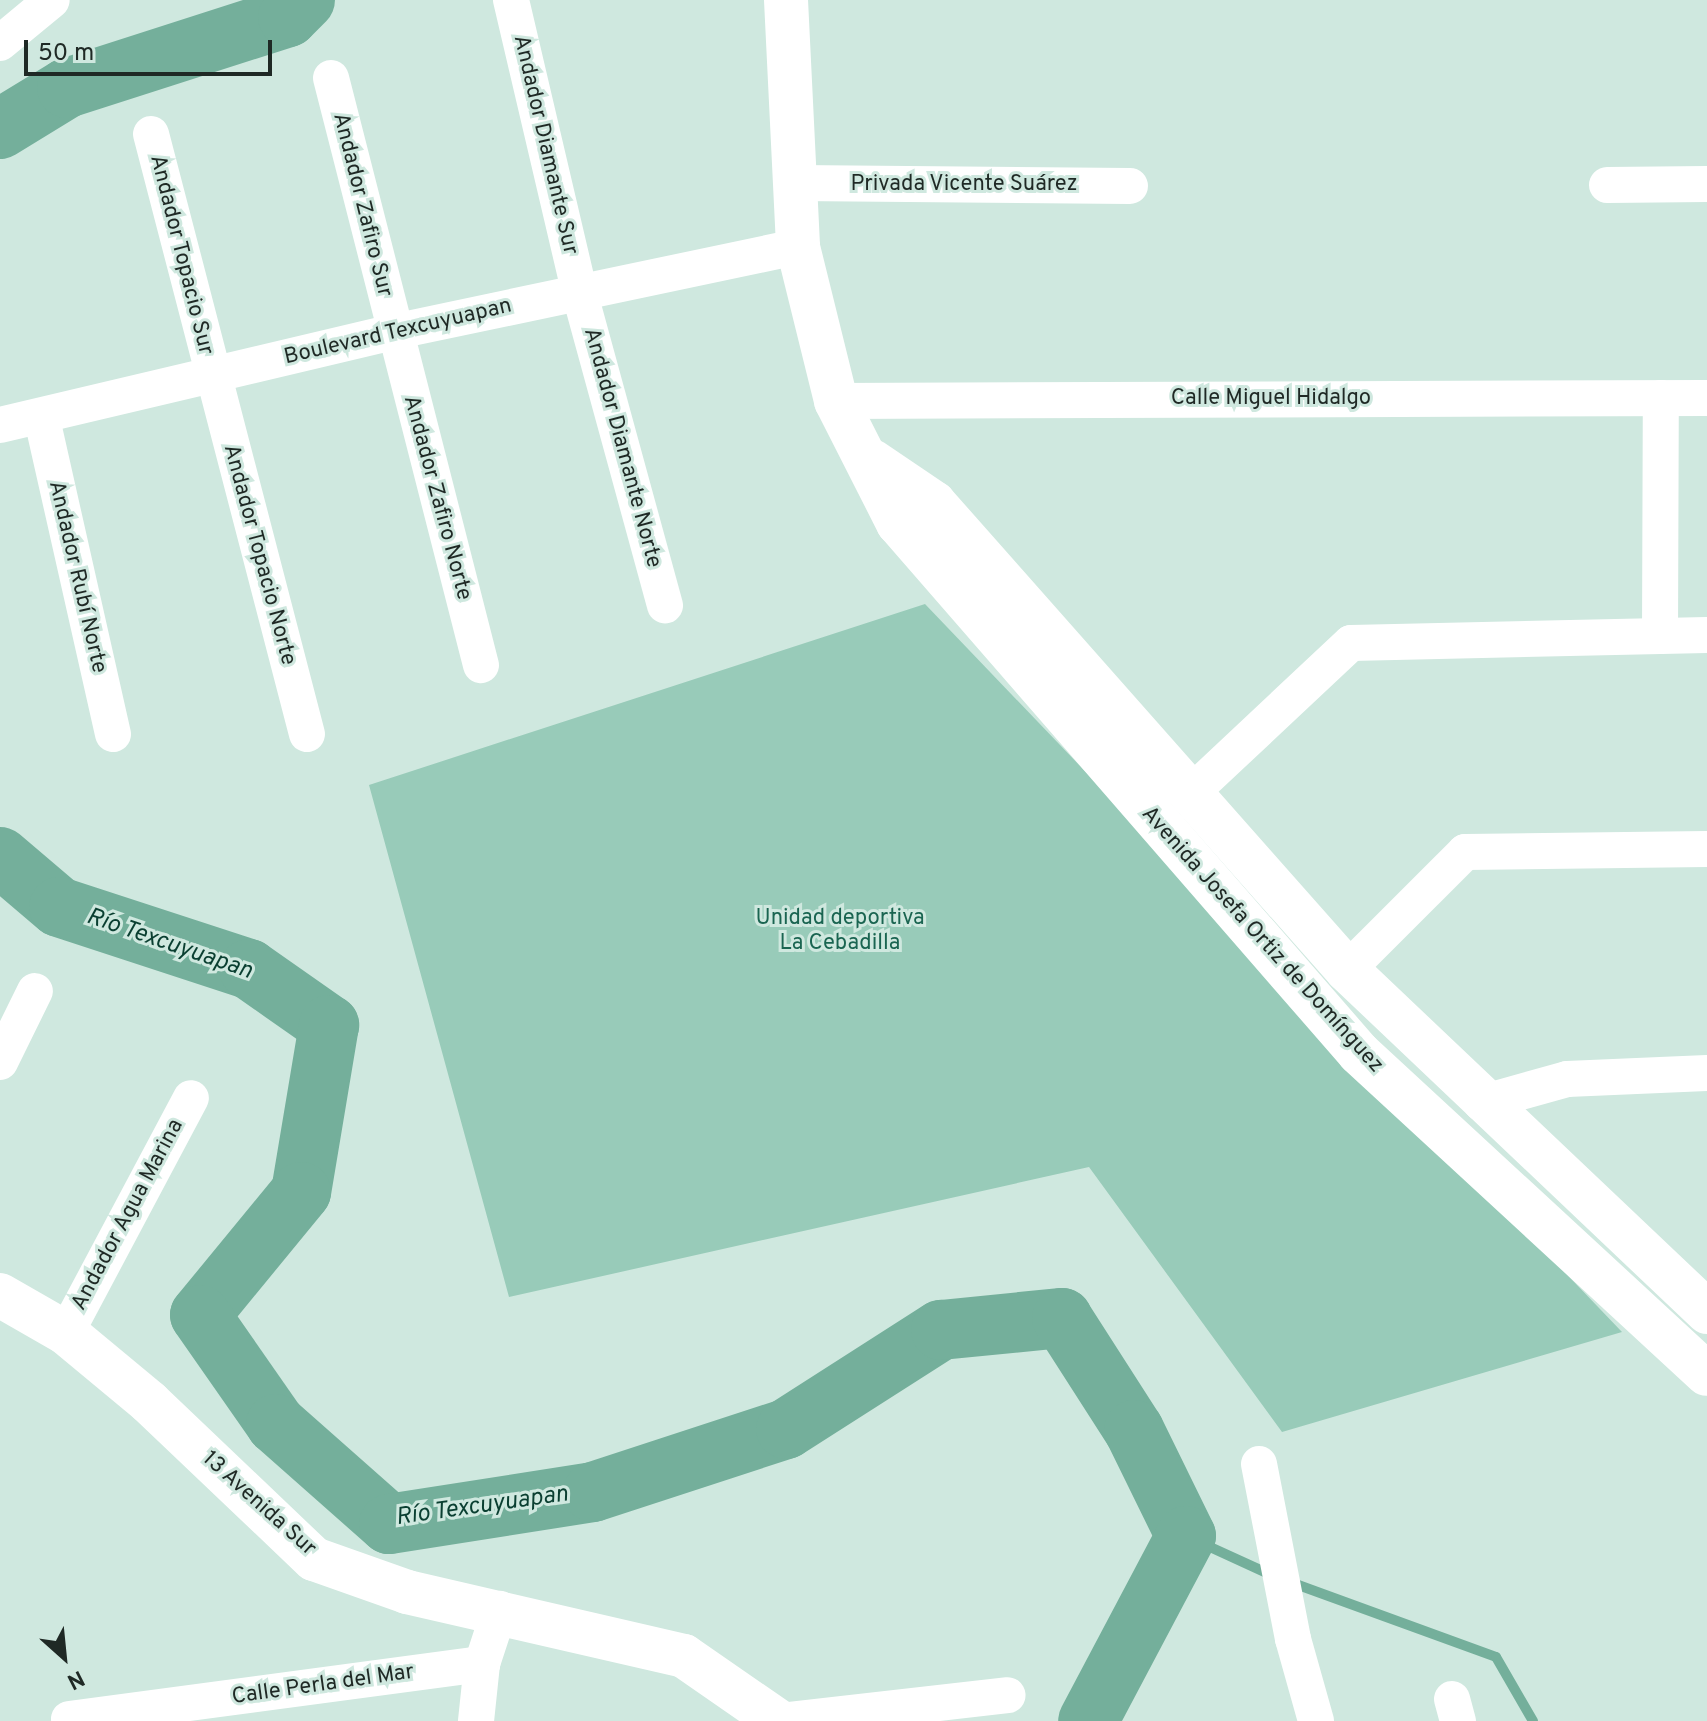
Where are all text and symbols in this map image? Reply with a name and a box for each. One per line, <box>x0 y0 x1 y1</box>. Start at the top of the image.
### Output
scale bar <box>28 24 276 74</box>
street label: Andador Diamante Sur <box>507 33 583 257</box>
text: 50 m <box>38 39 94 69</box>
street label: Andador Zafiro Sur <box>326 110 398 300</box>
street label: Andador Topacio Sur <box>143 152 219 358</box>
street label: Privada Vicente Suárez <box>850 172 1078 198</box>
street label: Boulevard Texcuyuapan <box>281 293 515 371</box>
street label: Andador Diamante Norte <box>577 325 667 571</box>
street label: Calle Miguel Hidalgo <box>1171 386 1371 412</box>
street label: Andador Zafiro Norte <box>397 393 477 603</box>
street label: Andador Topacio Norte <box>217 441 301 669</box>
street label: Andador Rubí Norte <box>42 478 112 676</box>
street label: Avenida Josefa Ortiz de Domínguez <box>1135 801 1389 1079</box>
water label: Río Texcuyuapan <box>82 903 256 987</box>
park label: Unidad deportiva La Cebadilla <box>755 905 925 956</box>
street label: Andador Agua Marina <box>66 1115 190 1315</box>
street label: 13 Avenida Sur <box>196 1446 322 1562</box>
water label: Río Texcuyuapan <box>394 1481 570 1533</box>
north arrow <box>24 1617 104 1697</box>
street label: Calle Perla del Mar <box>230 1659 416 1711</box>
text: N <box>62 1663 88 1694</box>

